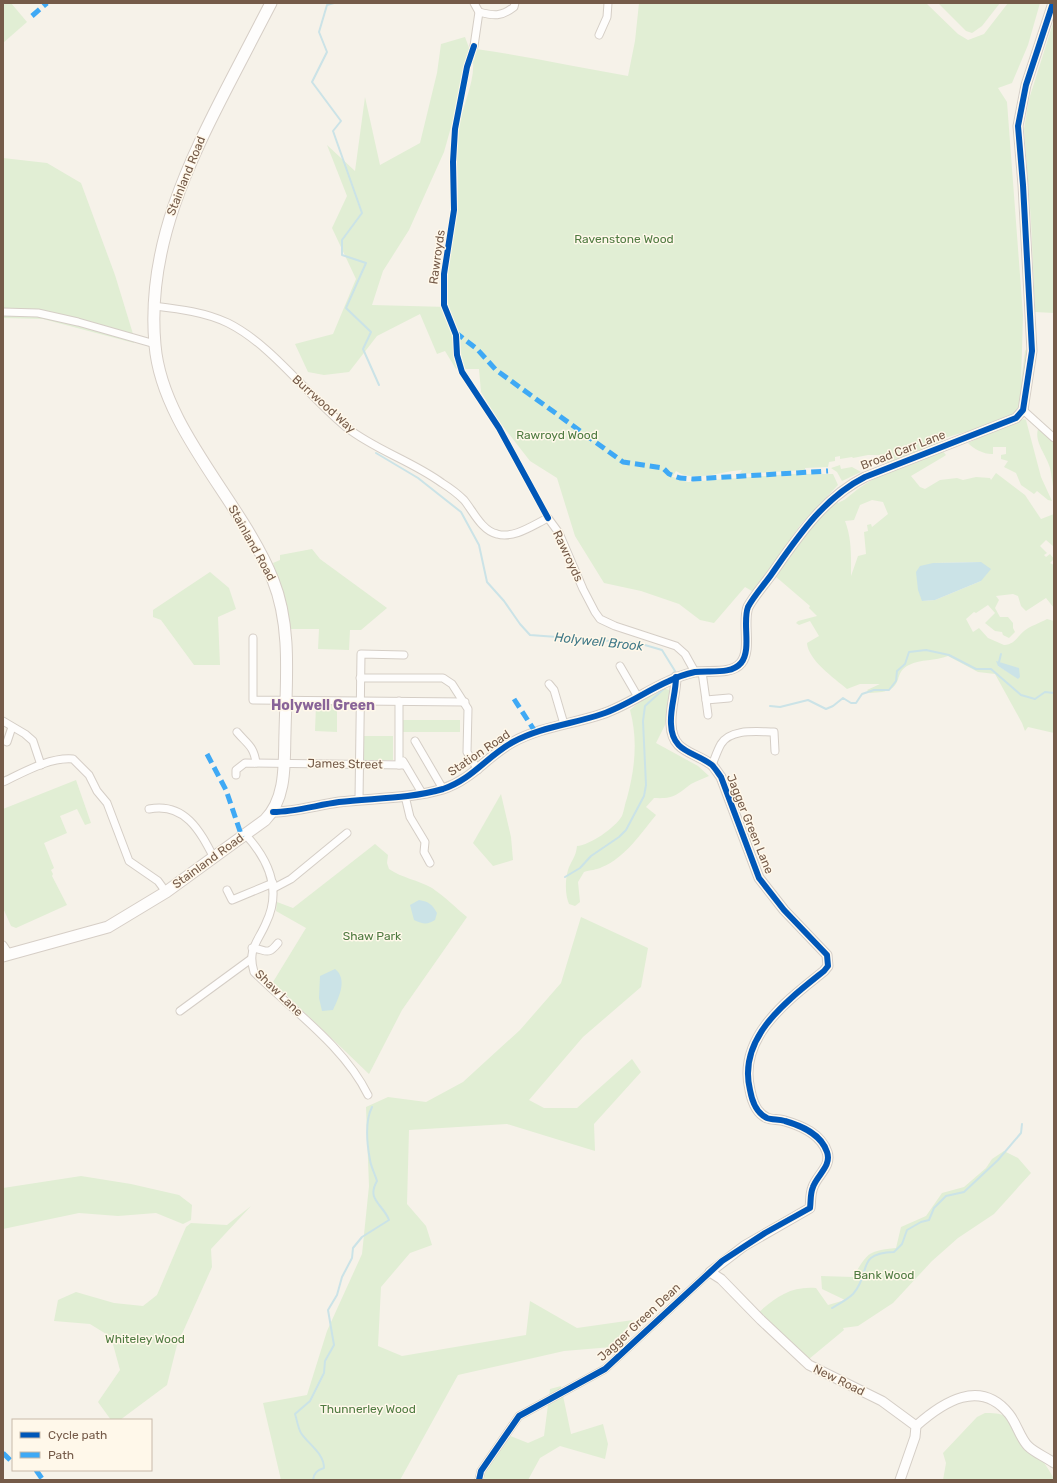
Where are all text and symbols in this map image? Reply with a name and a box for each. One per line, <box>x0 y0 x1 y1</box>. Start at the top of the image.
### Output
street label: Stainland Road <box>164 134 208 218</box>
street label: Rawroyds <box>426 229 448 285</box>
park label: Ravenstone Wood <box>574 232 674 246</box>
street label: Burrwood Way <box>290 372 359 436</box>
street label: Broad Carr Lane <box>859 427 948 473</box>
park label: Rawroyd Wood <box>516 428 598 442</box>
street label: Stainland Road <box>225 503 279 583</box>
street label: Rawroyds <box>550 528 586 584</box>
water label: Holywell Brook <box>554 629 644 654</box>
district label: Holywell Green <box>271 697 375 714</box>
street label: Station Road <box>445 727 513 779</box>
street label: James Street <box>307 756 383 772</box>
street label: Jagger Green Lane <box>724 772 776 876</box>
street label: Stainland Road <box>170 831 246 891</box>
park label: Shaw Park <box>343 929 402 943</box>
street label: Shaw Lane <box>252 967 306 1019</box>
park label: Bank Wood <box>853 1268 915 1282</box>
street label: Jagger Green Dean <box>595 1280 683 1364</box>
park label: Whiteley Wood <box>105 1332 185 1346</box>
street label: New Road <box>811 1362 867 1398</box>
park label: Thunnerley Wood <box>320 1402 416 1416</box>
legend <box>12 1419 152 1471</box>
text: Cycle path <box>48 1428 107 1442</box>
text: Path <box>48 1448 74 1462</box>

